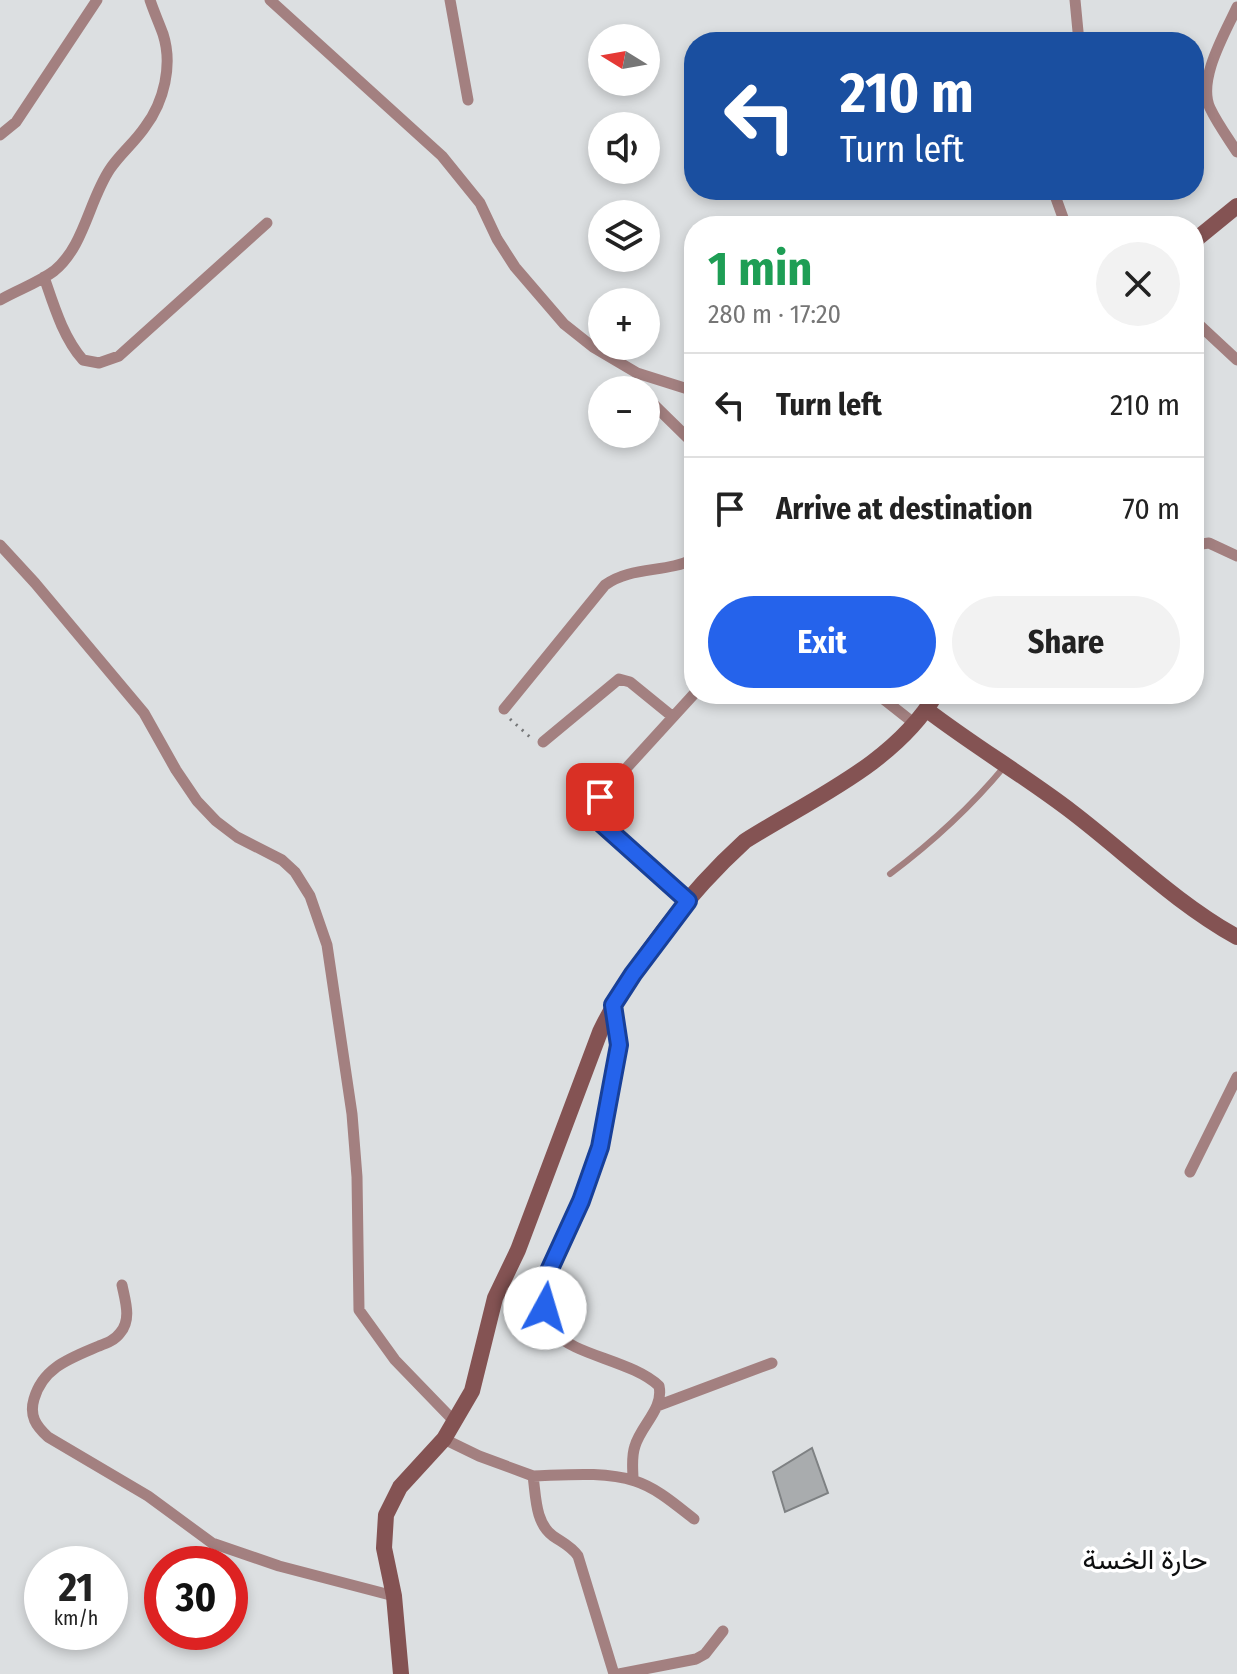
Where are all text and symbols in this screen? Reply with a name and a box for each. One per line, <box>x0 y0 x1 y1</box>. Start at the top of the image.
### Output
north arrow <box>588 24 660 96</box>
map controls <box>588 24 660 448</box>
text: 210 m <box>840 60 974 127</box>
icon: left <box>708 64 812 168</box>
button: sound <box>588 112 660 184</box>
text: Turn left <box>840 128 964 172</box>
button: layers <box>588 200 660 272</box>
text: 1 min <box>708 240 813 298</box>
button: close <box>1096 242 1180 326</box>
button: + <box>588 288 660 360</box>
text: 280 m · 17:20 <box>708 299 841 330</box>
button: − <box>588 376 660 448</box>
icon: left <box>708 383 752 427</box>
text: Turn left <box>776 387 882 423</box>
text: 210 m <box>1110 387 1180 423</box>
icon: arrive <box>708 487 752 531</box>
text: Arrive at destination <box>776 491 1033 527</box>
text: 70 m <box>1122 491 1180 527</box>
button: Exit <box>708 596 936 688</box>
button: Share <box>952 596 1180 688</box>
pin <box>566 763 634 831</box>
icon: arrive <box>578 775 622 819</box>
position arrow <box>503 1266 587 1350</box>
district label: حارة الخسة <box>1083 1543 1207 1577</box>
speed limit sign: 30 <box>144 1546 248 1650</box>
text: 21 <box>59 1564 93 1612</box>
text: km/h <box>54 1606 98 1630</box>

